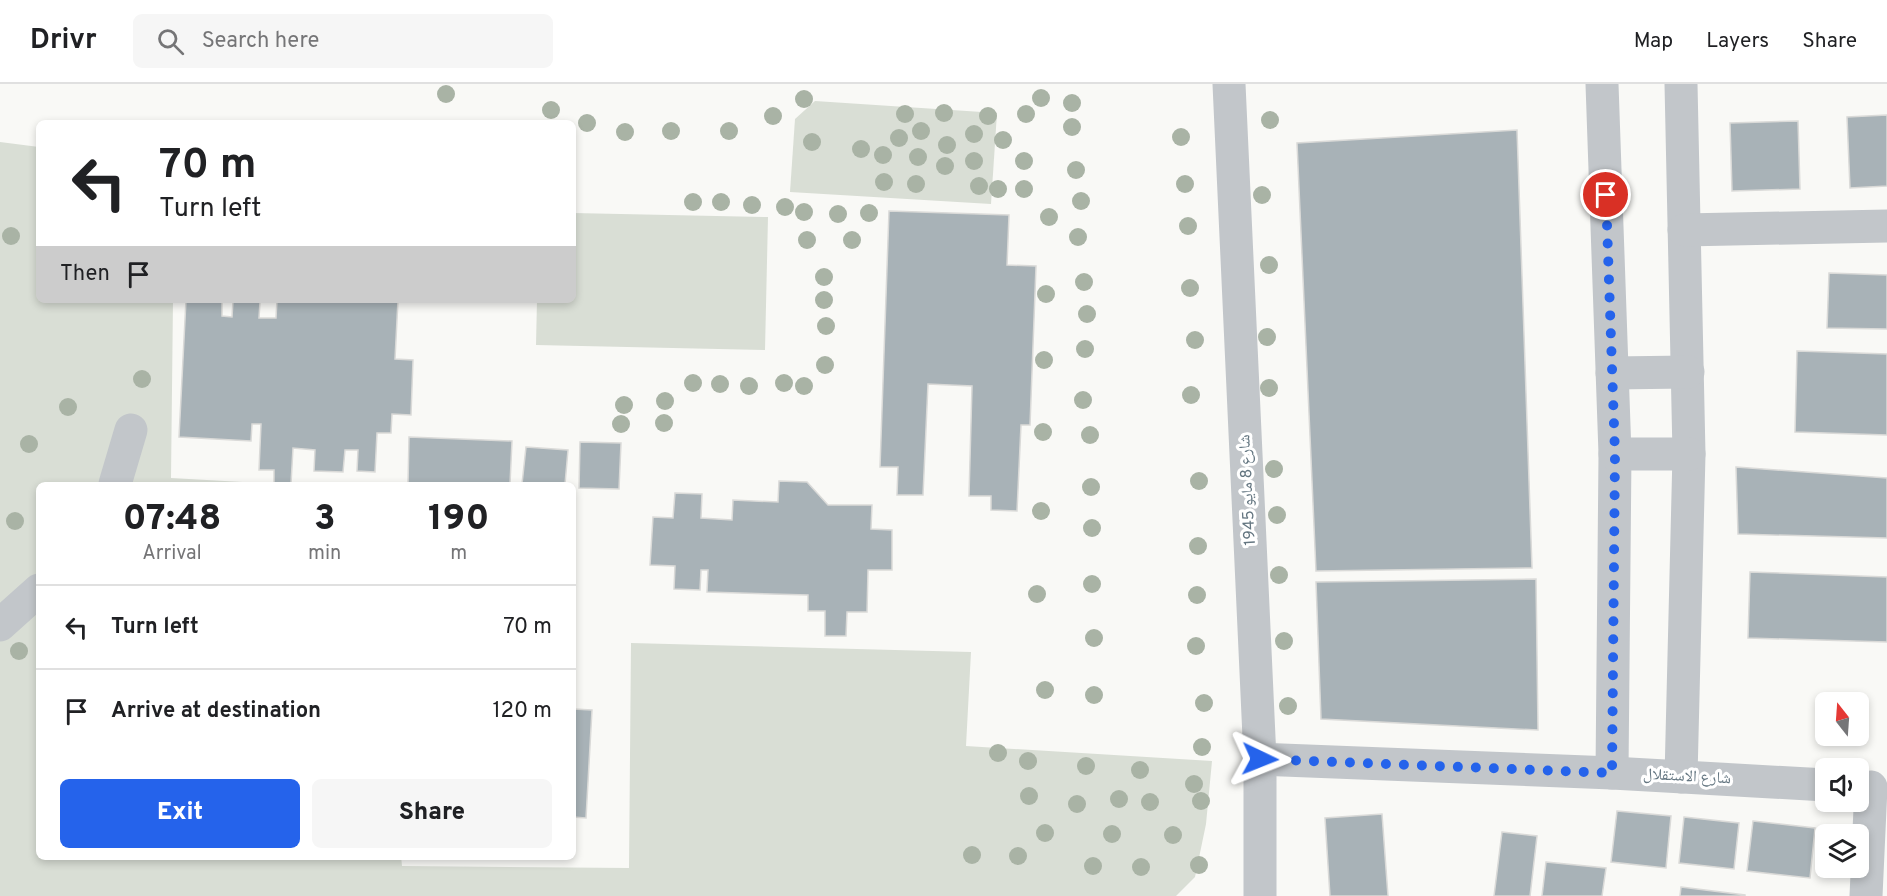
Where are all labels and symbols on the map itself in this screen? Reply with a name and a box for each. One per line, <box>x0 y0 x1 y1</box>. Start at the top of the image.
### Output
pin <box>1580 169 1631 220</box>
street label: شارع 8 مايو 1945 <box>1235 434 1261 546</box>
north arrow <box>1815 692 1869 746</box>
position arrow <box>1228 727 1292 791</box>
street label: شارع الاستقلال <box>1643 765 1731 789</box>

